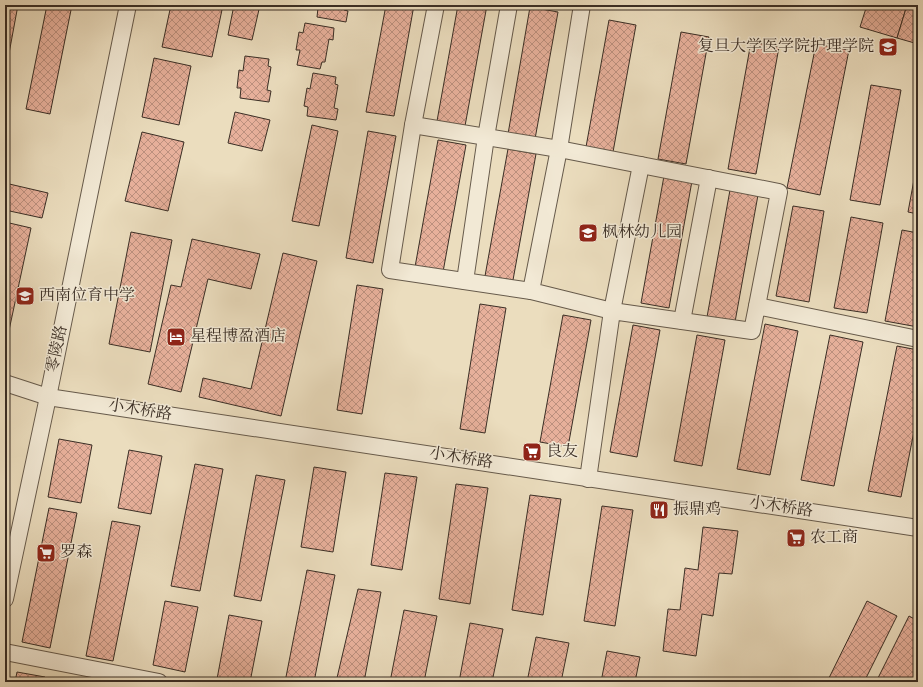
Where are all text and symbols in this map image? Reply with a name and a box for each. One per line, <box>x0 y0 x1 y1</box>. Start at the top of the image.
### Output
place label: 复旦大学医学院护理学院 <box>698 36 874 59</box>
school or university icon: 复旦大学医学院护理学院 <box>877 36 899 58</box>
school or university icon: 枫林幼儿园 <box>577 222 599 244</box>
place label: 枫林幼儿园 <box>602 222 682 245</box>
school or university icon: 西南位育中学 <box>14 285 36 307</box>
place label: 西南位育中学 <box>39 285 135 308</box>
street label: 零陵路 <box>42 323 74 375</box>
hotel icon: 星程博盈酒店 <box>165 326 187 348</box>
place label: 星程博盈酒店 <box>190 326 286 349</box>
street label: 小木桥路 <box>107 395 173 427</box>
supermarket icon: 良友 <box>521 441 543 463</box>
place label: 良友 <box>546 441 578 464</box>
street label: 小木桥路 <box>428 443 494 475</box>
street label: 小木桥路 <box>748 492 814 524</box>
restaurant icon: 振鼎鸡 <box>648 499 670 521</box>
place label: 振鼎鸡 <box>673 499 721 522</box>
supermarket icon: 农工商 <box>785 527 807 549</box>
place label: 农工商 <box>810 527 858 550</box>
supermarket icon: 罗森 <box>35 542 57 564</box>
place label: 罗森 <box>60 542 92 565</box>

